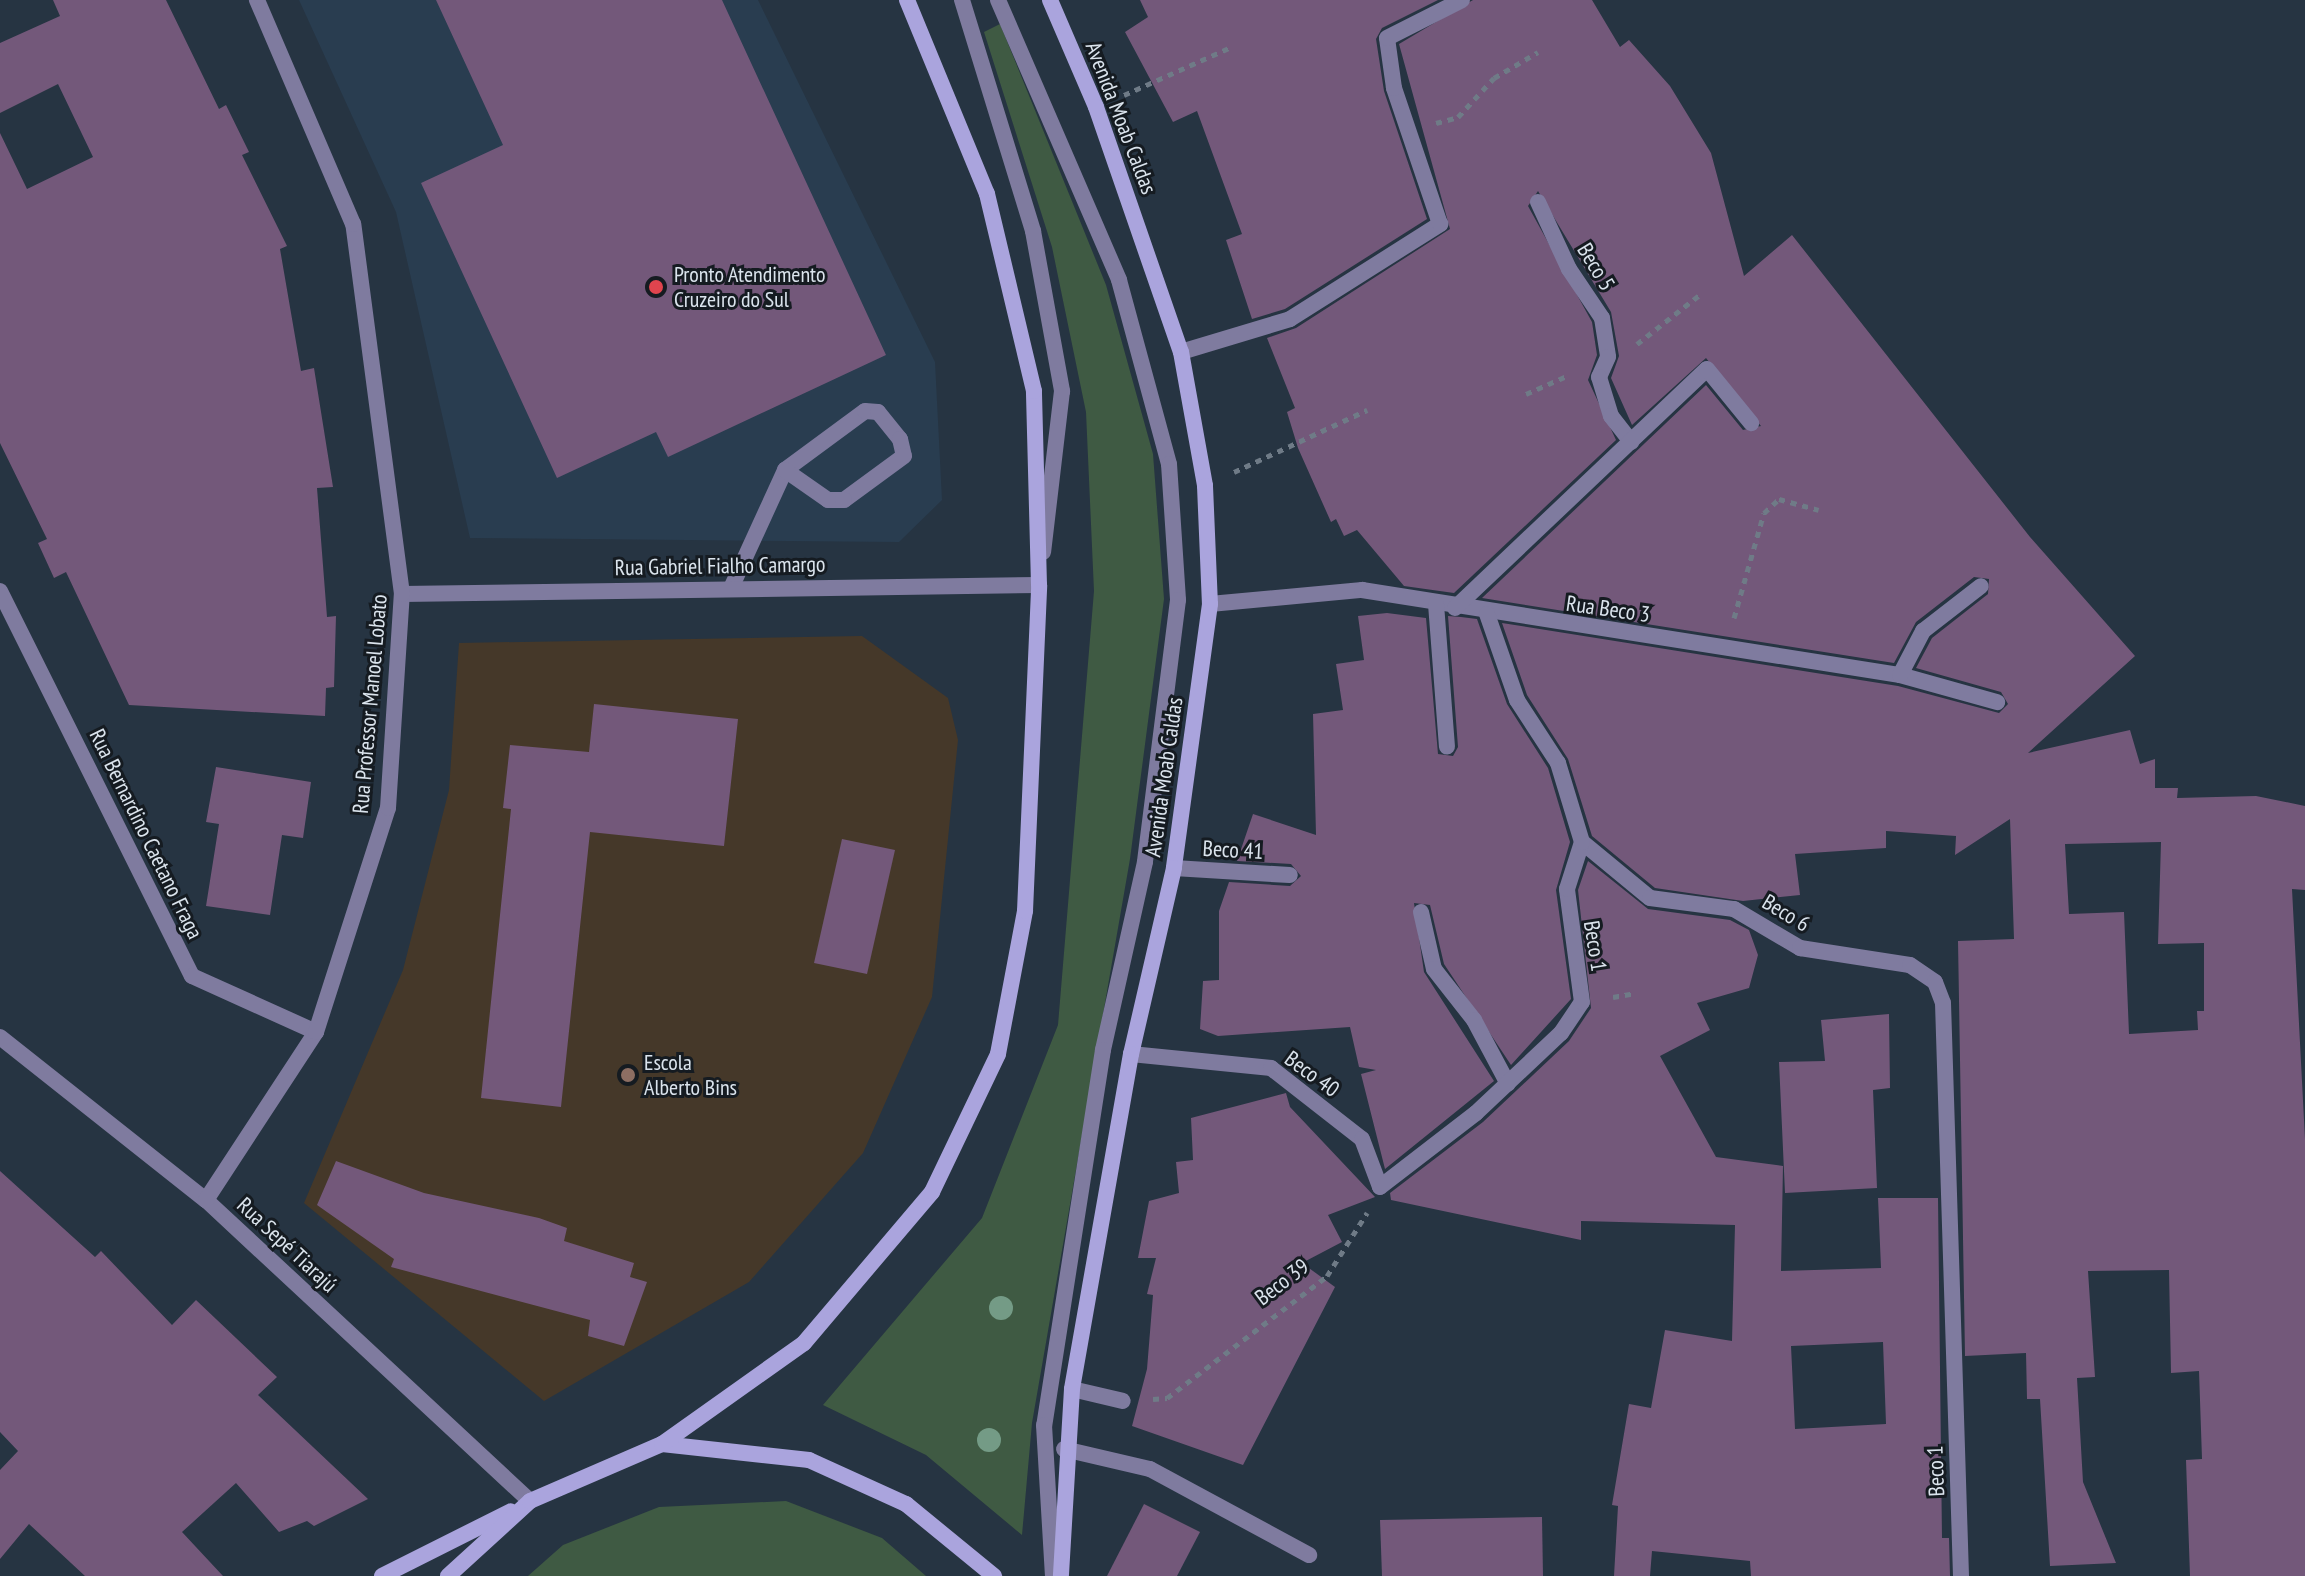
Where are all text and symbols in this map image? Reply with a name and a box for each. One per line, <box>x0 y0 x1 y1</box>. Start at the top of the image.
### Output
street label: Avenida Moab Caldas <box>1080 38 1162 198</box>
street label: Beco 5 <box>1572 238 1620 296</box>
place label: Pronto Atendimento Cruzeiro do Sul <box>674 261 826 312</box>
marker: Pronto Atendimento Cruzeiro do Sul <box>645 276 667 298</box>
street label: Rua Gabriel Fialho Camargo <box>614 551 826 581</box>
street label: Rua Beco 3 <box>1564 590 1652 628</box>
street label: Rua Professor Manoel Lobato <box>347 593 393 815</box>
street label: Avenida Moab Caldas <box>1140 696 1188 858</box>
street label: Rua Bernardino Caetano Fraga <box>84 725 208 943</box>
street label: Beco 41 <box>1202 835 1264 865</box>
street label: Beco 6 <box>1757 889 1815 937</box>
street label: Beco 1 <box>1578 919 1612 973</box>
street label: Beco 40 <box>1280 1045 1344 1103</box>
place label: Escola Alberto Bins <box>644 1049 737 1100</box>
marker: Escola Alberto Bins <box>619 1066 637 1084</box>
street label: Rua Sepé Tiarajú <box>231 1192 343 1298</box>
street label: Beco 39 <box>1250 1253 1314 1311</box>
street label: Beco 1 <box>1922 1445 1950 1497</box>

